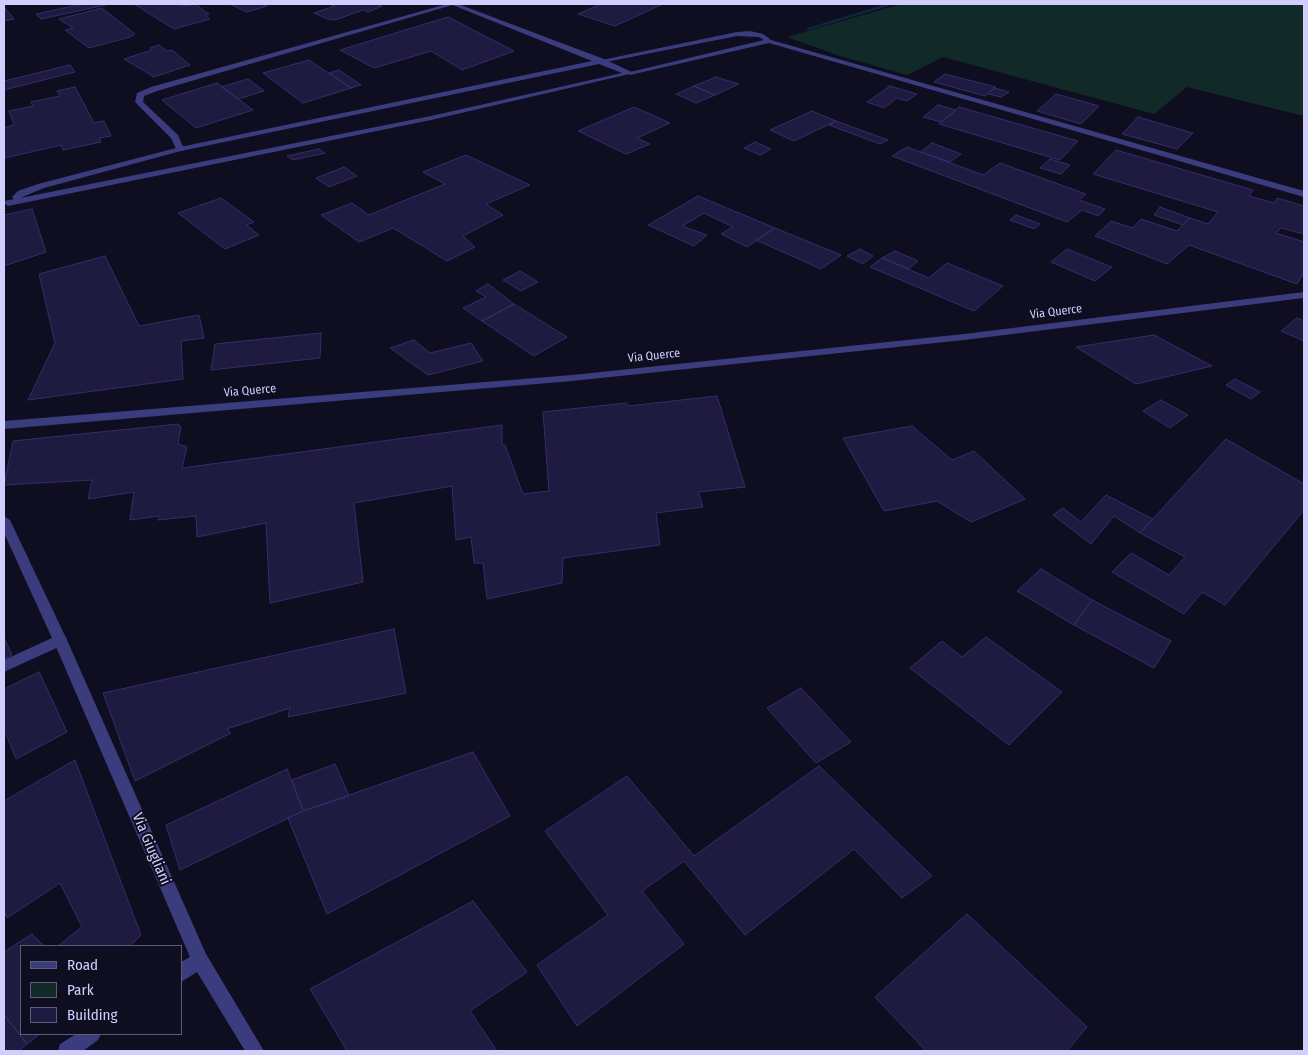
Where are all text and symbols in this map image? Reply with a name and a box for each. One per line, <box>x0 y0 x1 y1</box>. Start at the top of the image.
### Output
street label: Via Querce <box>1029 302 1083 322</box>
street label: Via Querce <box>627 346 681 366</box>
street label: Via Querce <box>223 382 277 400</box>
street label: Via Giugliani <box>128 810 174 888</box>
legend <box>20 945 182 1035</box>
text: Road <box>67 956 98 974</box>
text: Park <box>67 981 94 999</box>
text: Building <box>67 1006 118 1024</box>

